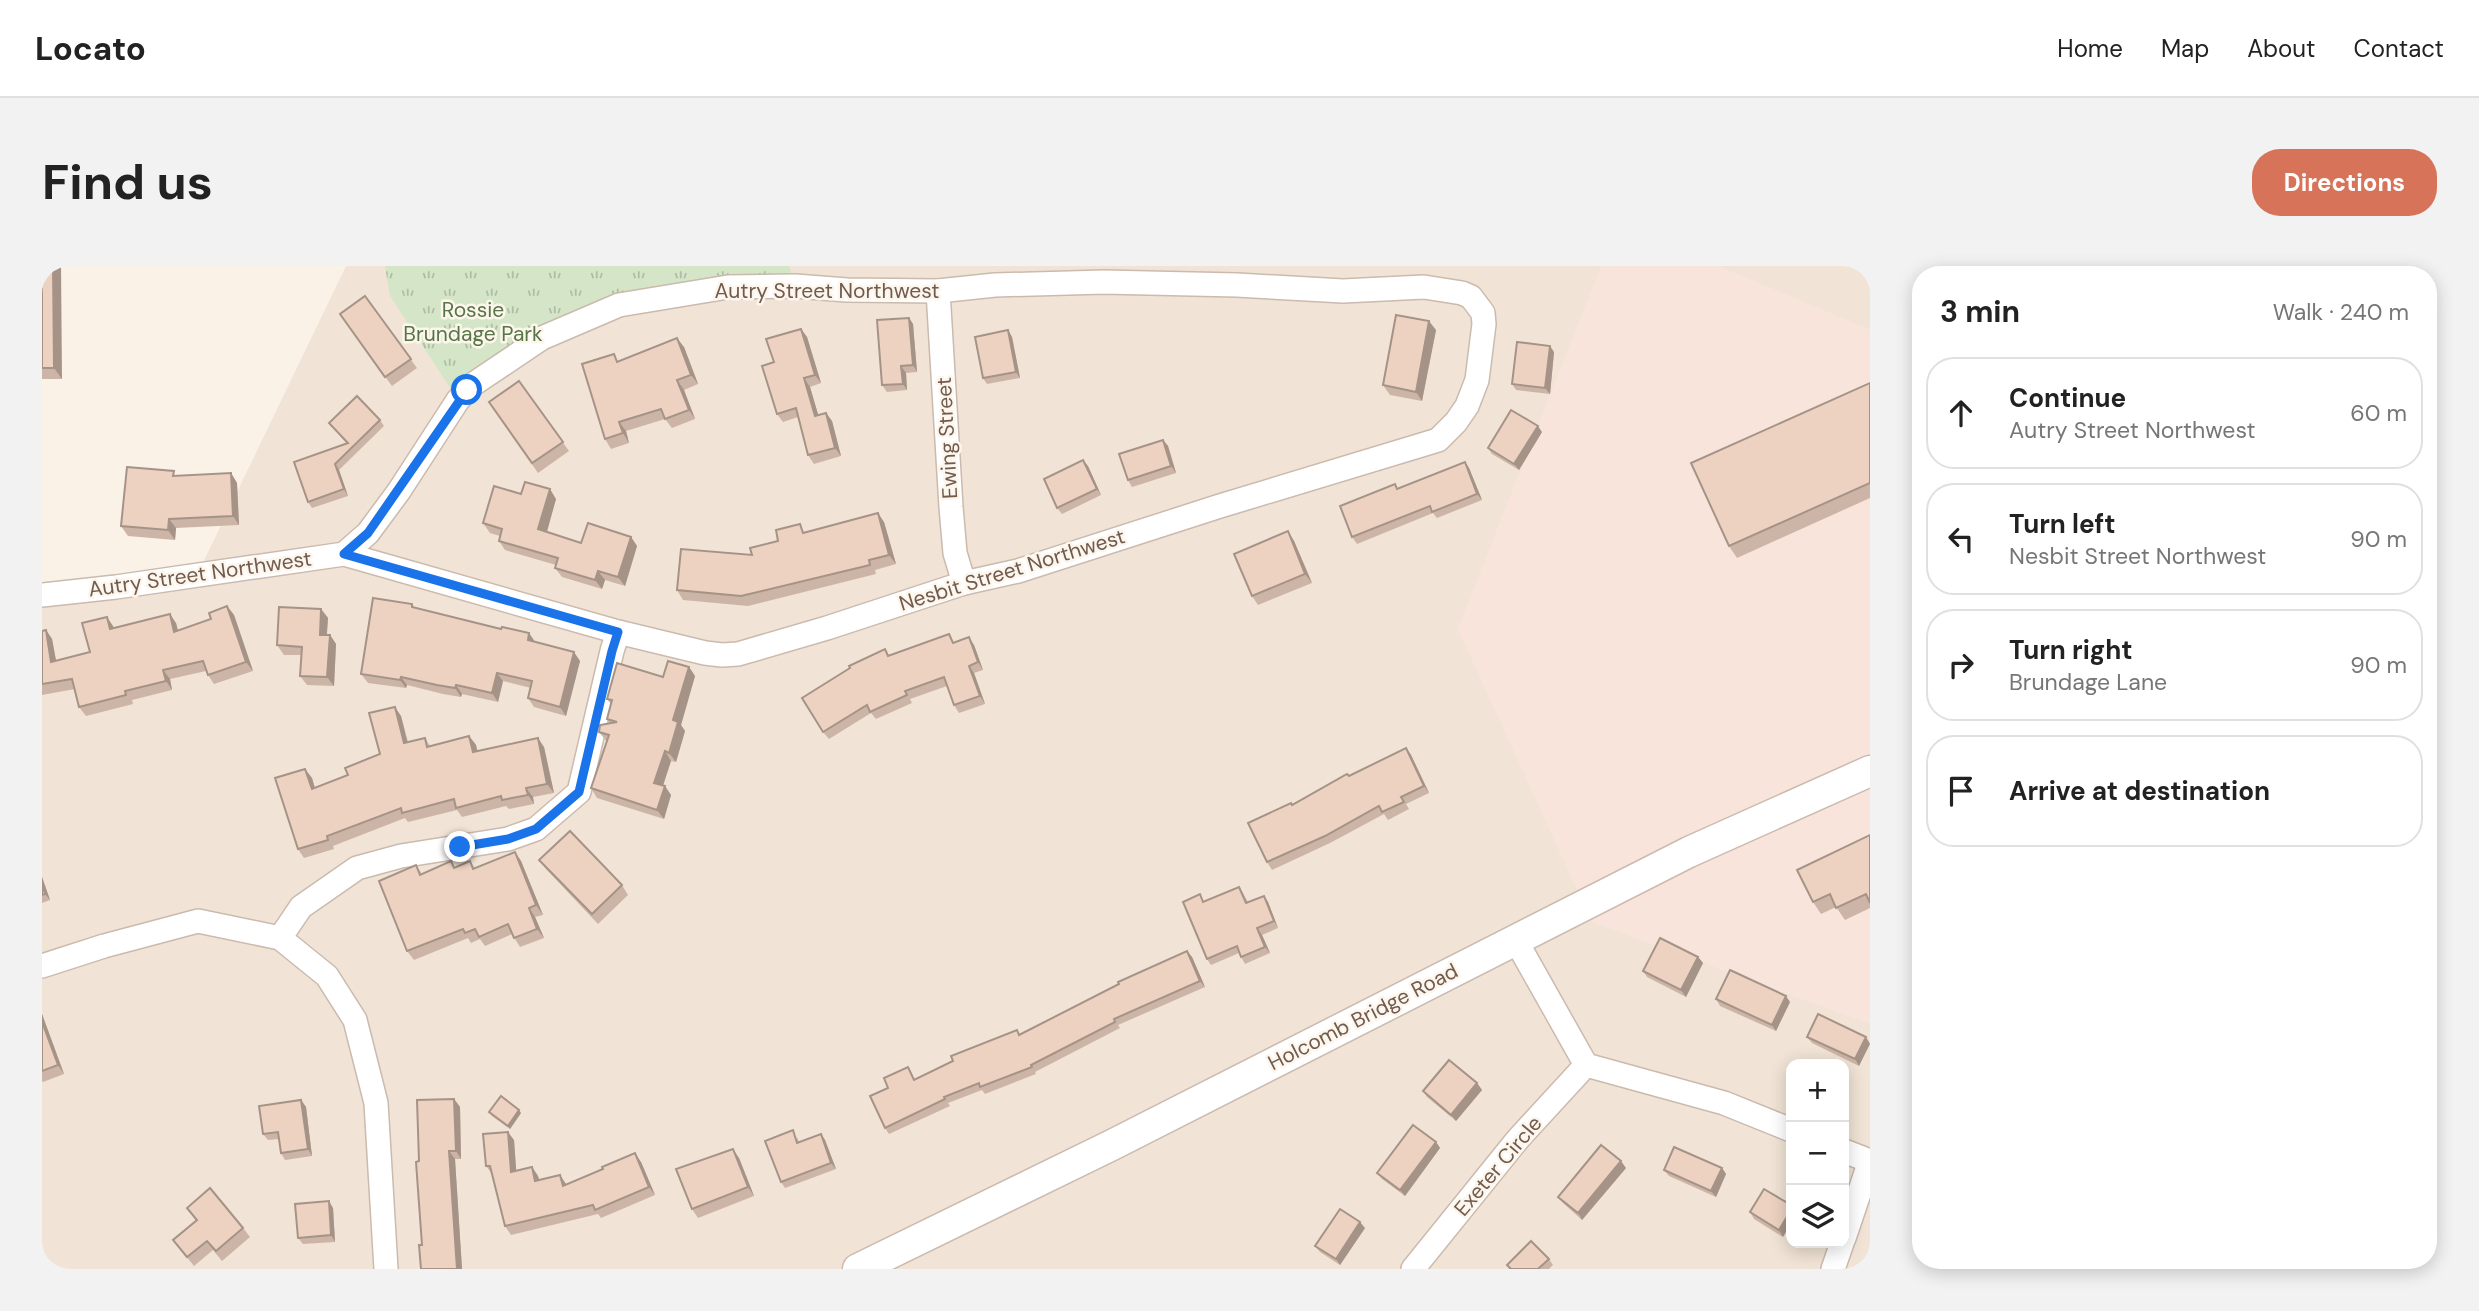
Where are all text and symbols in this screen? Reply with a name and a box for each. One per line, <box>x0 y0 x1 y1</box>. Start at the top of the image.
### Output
text: Locato <box>35 27 146 70</box>
text: Home <box>2057 33 2123 64</box>
text: Map <box>2161 33 2209 64</box>
text: About <box>2247 33 2316 64</box>
text: Contact <box>2354 33 2444 64</box>
button: Directions <box>2252 149 2437 216</box>
text: Find us <box>42 150 213 214</box>
street label: Autry Street Northwest <box>714 277 940 305</box>
text: 3 min <box>1940 292 2020 331</box>
park label: Rossie Brundage Park <box>403 296 543 348</box>
text: Walk · 240 m <box>2273 297 2409 327</box>
route start <box>451 374 482 405</box>
street label: Ewing Street <box>930 376 964 500</box>
text: Continue <box>2009 381 2126 415</box>
icon: ahead <box>1942 394 1980 432</box>
text: 60 m <box>2350 398 2407 428</box>
text: Autry Street Northwest <box>2009 415 2255 445</box>
text: Turn left <box>2009 507 2116 541</box>
icon: left <box>1942 520 1980 558</box>
street label: Nesbit Street Northwest <box>896 522 1128 618</box>
text: 90 m <box>2350 524 2407 554</box>
text: Nesbit Street Northwest <box>2009 541 2266 571</box>
street label: Autry Street Northwest <box>87 544 313 604</box>
text: Turn right <box>2009 633 2133 667</box>
icon: right <box>1942 646 1980 684</box>
text: 90 m <box>2350 650 2407 680</box>
text: Brundage Lane <box>2009 667 2167 697</box>
icon: arrive <box>1942 772 1980 810</box>
text: Arrive at destination <box>2009 774 2270 808</box>
route end <box>444 831 475 862</box>
street label: Holcomb Bridge Road <box>1263 957 1463 1077</box>
map controls <box>1786 1059 1849 1248</box>
button: + <box>1786 1059 1849 1122</box>
street label: Exeter Circle <box>1448 1110 1548 1222</box>
button: − <box>1786 1122 1849 1185</box>
button: layers <box>1786 1185 1849 1248</box>

